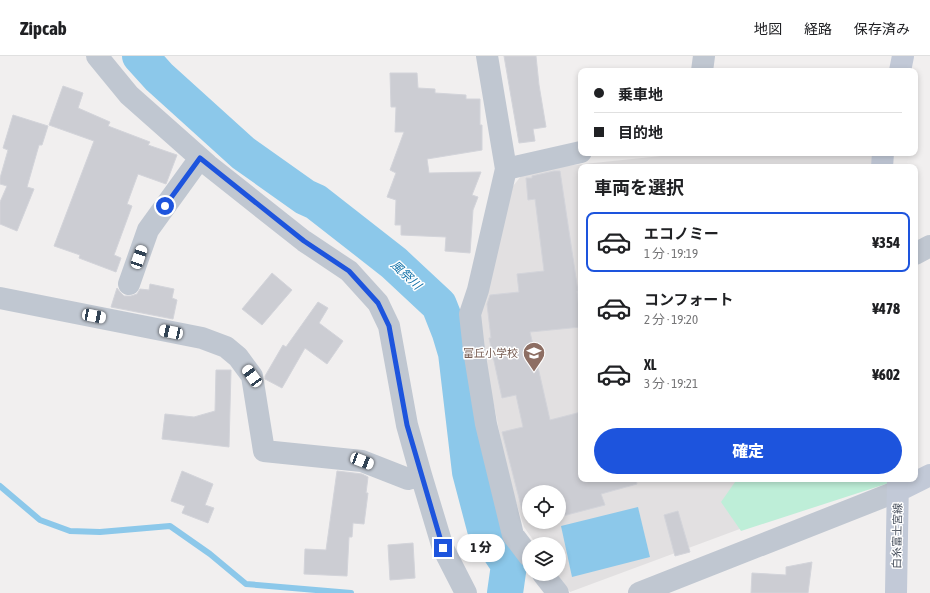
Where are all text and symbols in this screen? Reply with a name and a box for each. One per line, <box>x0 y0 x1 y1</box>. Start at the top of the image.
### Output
text: Zipcab <box>20 17 67 39</box>
text: 地図 <box>754 21 782 37</box>
text: 経路 <box>804 21 832 37</box>
text: 保存済み <box>854 21 910 37</box>
text: 乗車地 <box>618 86 663 103</box>
text: 目的地 <box>618 124 663 141</box>
text: 車両を選択 <box>594 177 684 198</box>
route start <box>156 197 174 215</box>
icon: car <box>596 224 632 260</box>
text: エコノミー <box>644 225 719 242</box>
text: ¥354 <box>872 234 900 251</box>
car <box>129 244 149 270</box>
text: 1 分 · 19:19 <box>644 246 698 261</box>
water label: 風祭川 <box>388 258 425 294</box>
icon: car <box>596 290 632 326</box>
text: コンフォート <box>644 291 734 308</box>
text: ¥478 <box>872 300 900 317</box>
car <box>81 308 107 324</box>
text: 2 分 · 19:20 <box>644 312 698 327</box>
car <box>158 324 184 340</box>
school or university icon: 富丘小学校 <box>521 340 547 373</box>
place label: 富丘小学校 <box>463 347 518 359</box>
icon: car <box>596 356 632 392</box>
text: XL <box>644 356 657 373</box>
car <box>240 363 264 389</box>
text: ¥602 <box>872 366 900 383</box>
text: 3 分 · 19:21 <box>644 376 698 391</box>
button: 確定 <box>594 428 902 474</box>
car <box>349 451 375 471</box>
map controls <box>522 485 566 581</box>
button: locate <box>522 485 566 529</box>
street label: 白糸富士宮線 <box>890 503 904 569</box>
callout: 1 分 <box>457 534 505 562</box>
button: layers <box>522 537 566 581</box>
route end <box>434 539 452 557</box>
text: 1 分 <box>471 540 491 555</box>

